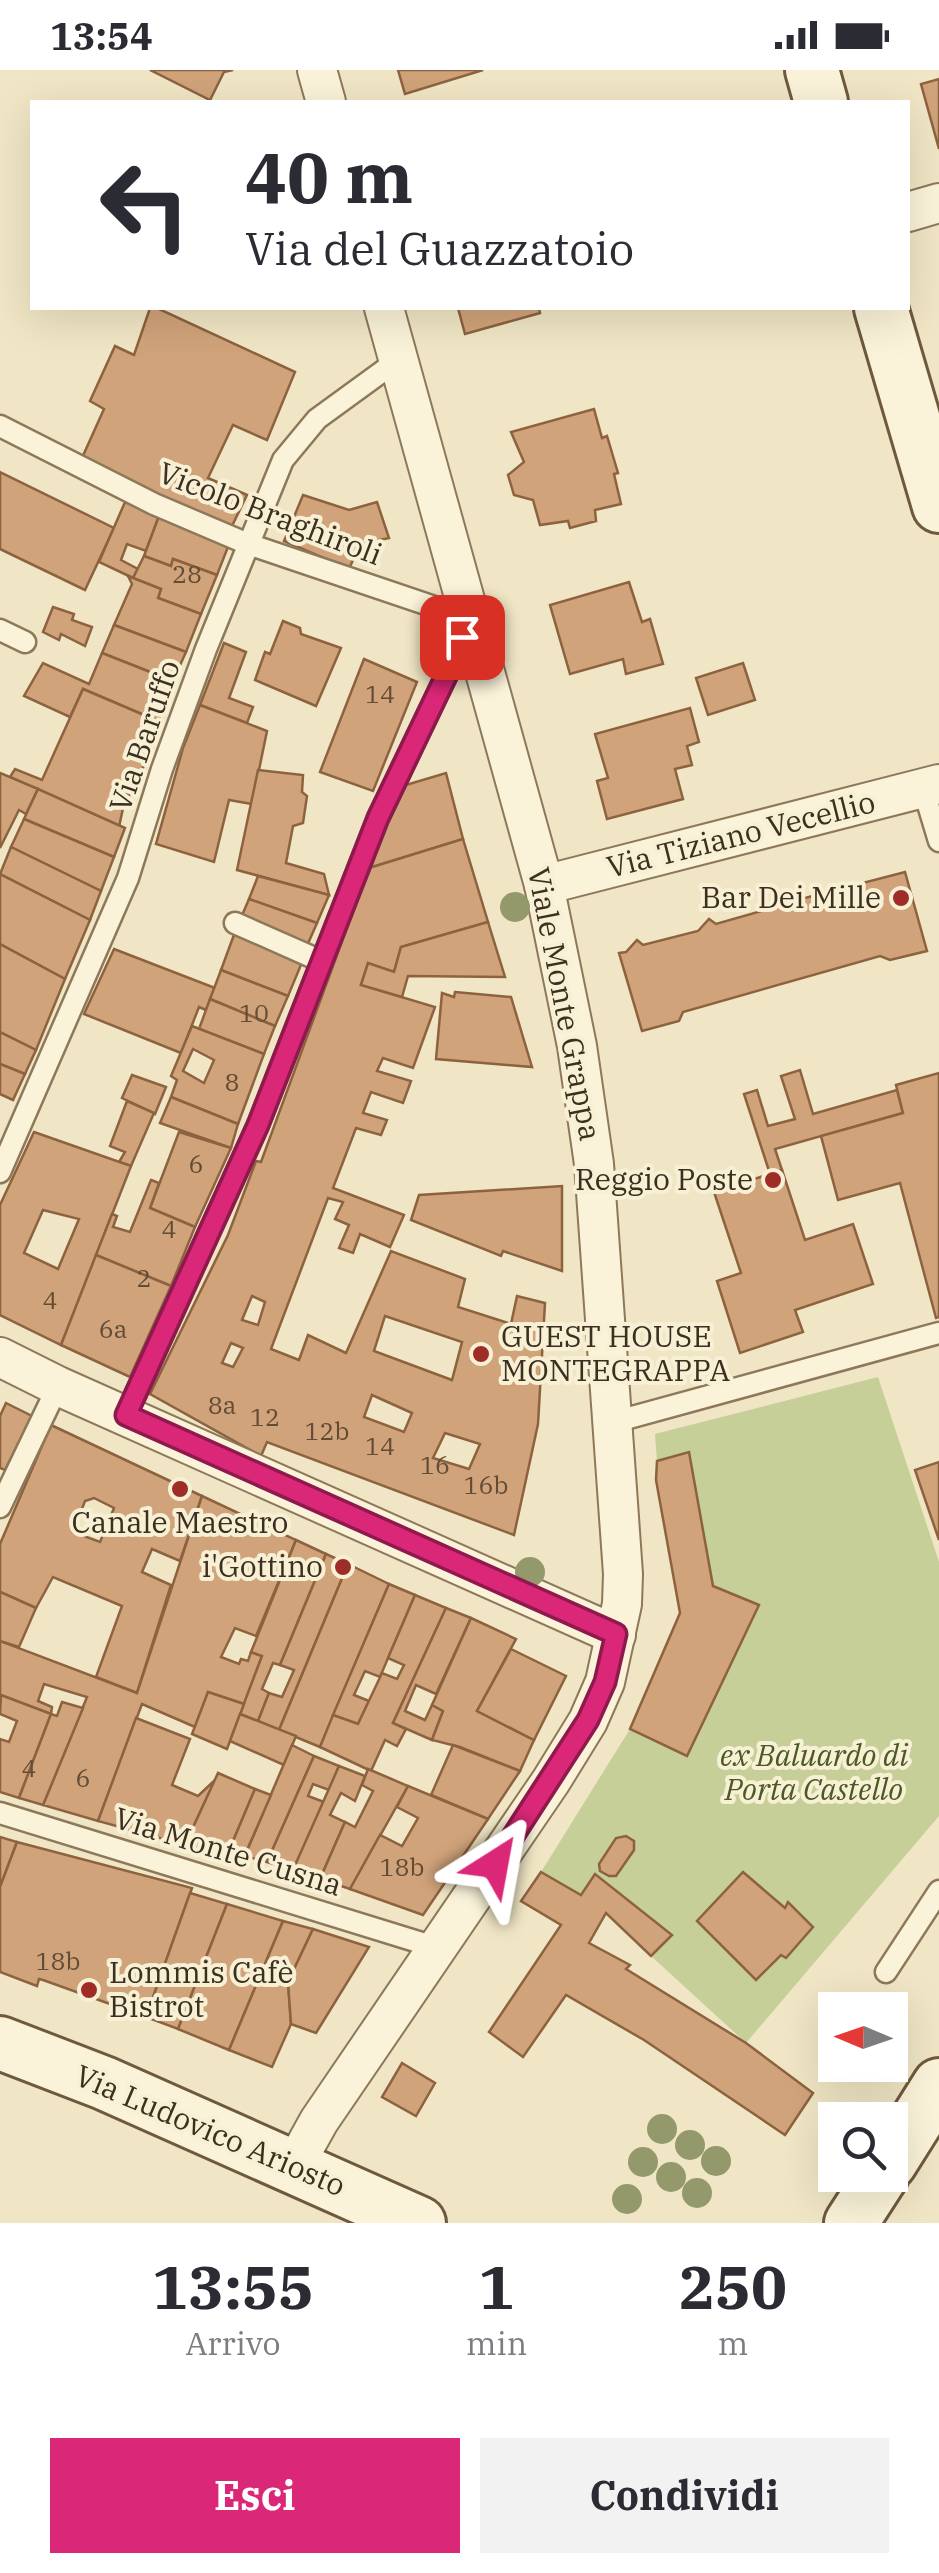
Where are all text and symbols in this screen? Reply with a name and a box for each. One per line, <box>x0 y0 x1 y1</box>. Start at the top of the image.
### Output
text: 13:54 <box>50 11 153 60</box>
text: 40 m <box>245 131 413 222</box>
icon: left <box>80 140 210 270</box>
text: Via del Guazzatoio <box>245 219 634 277</box>
street label: Vicolo Braghiroli <box>153 452 388 573</box>
house number: 28 <box>172 557 202 590</box>
pin <box>420 595 505 680</box>
icon: arrive <box>435 610 490 665</box>
street label: Via Baruffo <box>99 654 188 817</box>
house number: 14 <box>365 677 395 710</box>
street label: Via Tiziano Vecellio <box>602 781 879 886</box>
street label: Viale Monte Grappa <box>520 864 611 1144</box>
place label: Bar Dei Mille <box>701 877 881 916</box>
marker: Bar Dei Mille <box>890 887 912 909</box>
house number: 10 <box>239 996 269 1029</box>
house number: 8 <box>224 1065 240 1098</box>
house number: 6 <box>188 1147 204 1180</box>
place label: Reggio Poste <box>575 1159 753 1198</box>
marker: Reggio Poste <box>762 1169 784 1191</box>
house number: 4 <box>161 1212 177 1245</box>
house number: 2 <box>136 1261 152 1294</box>
house number: 4 <box>42 1283 58 1316</box>
house number: 6a <box>99 1312 127 1345</box>
place label: GUEST HOUSE MONTEGRAPPA <box>501 1316 731 1389</box>
marker: GUEST HOUSE MONTEGRAPPA <box>470 1343 492 1365</box>
house number: 8a <box>208 1388 236 1421</box>
house number: 12 <box>250 1400 280 1433</box>
house number: 12b <box>305 1414 349 1447</box>
house number: 14 <box>365 1429 395 1462</box>
house number: 16 <box>420 1448 450 1481</box>
house number: 16b <box>464 1468 508 1501</box>
marker: Canale Maestro <box>169 1478 191 1500</box>
place label: Canale Maestro <box>72 1502 289 1541</box>
place label: i'Gottino <box>202 1546 323 1585</box>
marker: i'Gottino <box>332 1556 354 1578</box>
park label: ex Baluardo di Porta Castello <box>720 1735 908 1808</box>
house number: 4 <box>21 1751 37 1784</box>
house number: 6 <box>75 1761 91 1794</box>
street label: Via Monte Cusna <box>110 1797 347 1904</box>
position arrow <box>443 1812 547 1916</box>
house number: 18b <box>380 1850 424 1883</box>
house number: 18b <box>36 1944 80 1977</box>
place label: Lommis Cafè Bistrot <box>109 1952 294 2025</box>
marker: Lommis Cafè Bistrot <box>78 1979 100 2001</box>
north arrow <box>818 1992 908 2082</box>
map controls <box>818 1992 908 2192</box>
street label: Via Ludovico Ariosto <box>70 2055 352 2204</box>
button: search <box>818 2102 908 2192</box>
text: 13:55 <box>152 2247 314 2326</box>
text: 1 <box>479 2247 515 2326</box>
text: 250 <box>679 2247 787 2326</box>
text: Arrivo <box>185 2322 281 2364</box>
text: min <box>466 2322 527 2364</box>
text: m <box>718 2322 748 2364</box>
button: Esci <box>50 2438 460 2553</box>
button: Condividi <box>480 2438 889 2553</box>

